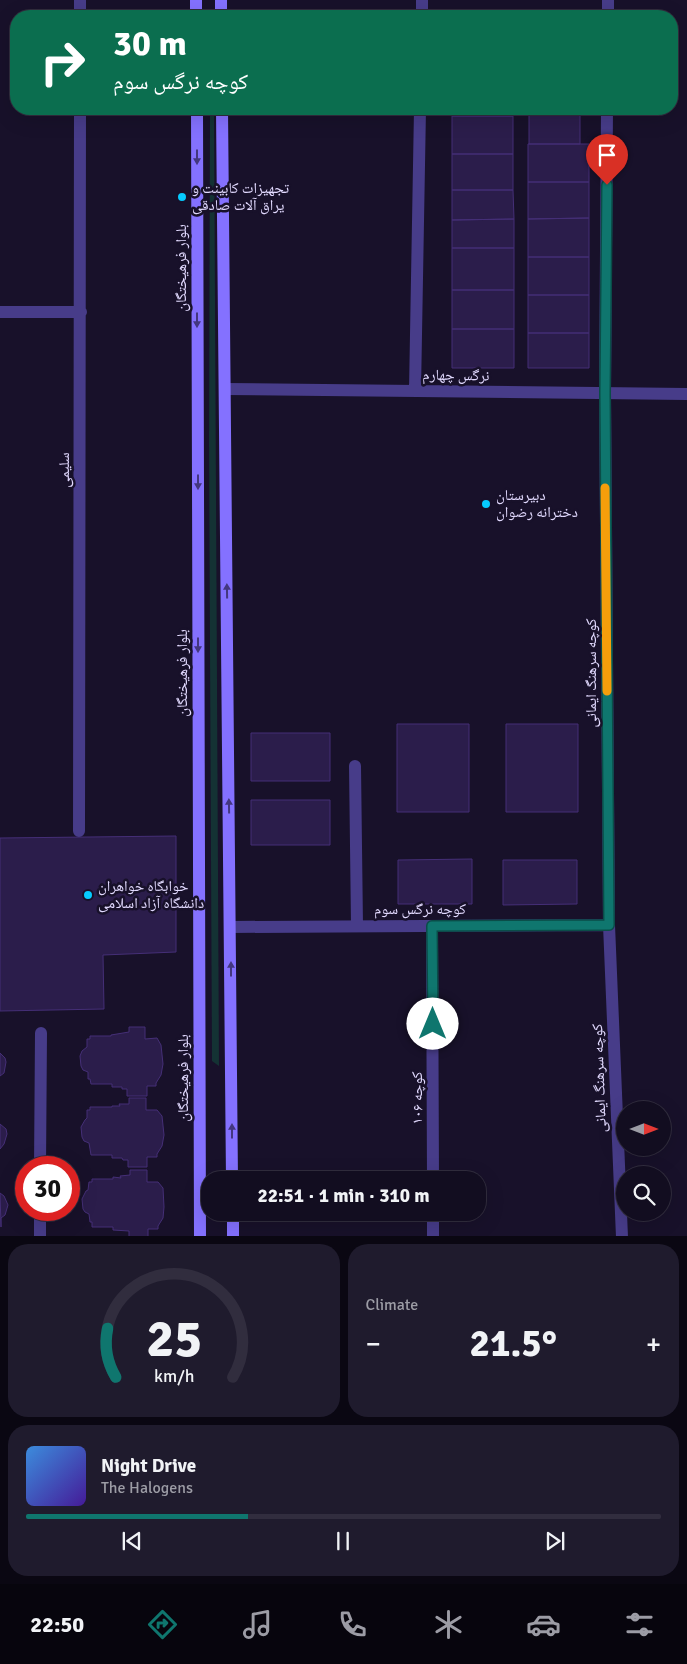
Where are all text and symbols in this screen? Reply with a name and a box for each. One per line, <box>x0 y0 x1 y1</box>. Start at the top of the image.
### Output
text: 30 m <box>113 22 187 65</box>
icon: right <box>30 30 95 95</box>
text: کوچه نرگس سوم <box>113 68 248 95</box>
pin <box>586 134 628 185</box>
icon: arrive <box>593 141 621 169</box>
one-way arrow <box>193 150 201 166</box>
place label: تجهیزات کابینت و یراق آلات صادقی <box>192 179 290 215</box>
marker: تجهیزات کابینت و یراق آلات صادقی <box>176 191 188 203</box>
street label: بلوار فرهیختگان <box>172 224 191 312</box>
one-way arrow <box>193 312 201 328</box>
street label: نرگس چهارم <box>422 365 490 386</box>
street label: سلیمی <box>55 452 74 488</box>
one-way arrow <box>194 475 202 491</box>
place label: دبیرستان دخترانه رضوان <box>496 486 578 522</box>
marker: دبیرستان دخترانه رضوان <box>480 498 492 510</box>
one-way arrow <box>223 583 231 599</box>
street label: کوچه سرهنگ ایمانی <box>582 619 601 727</box>
street label: بلوار فرهیختگان <box>173 629 192 717</box>
one-way arrow <box>194 637 202 653</box>
one-way arrow <box>225 798 233 814</box>
place label: خوابگاه خواهران دانشگاه آزاد اسلامی <box>98 877 204 913</box>
marker: خوابگاه خواهران دانشگاه آزاد اسلامی <box>82 889 94 901</box>
street label: کوچه نرگس سوم <box>374 900 466 919</box>
one-way arrow <box>227 961 235 977</box>
position arrow <box>406 997 458 1049</box>
street label: کوچه سرهنگ ایمانی <box>588 1023 611 1133</box>
street label: بلوار فرهیختگان <box>174 1034 193 1122</box>
street label: کوچه ۱۰۶ <box>408 1071 426 1125</box>
north arrow <box>616 1101 671 1156</box>
map controls <box>616 1101 671 1221</box>
one-way arrow <box>228 1123 236 1139</box>
speed limit sign: 30 <box>15 1156 80 1221</box>
button: search <box>616 1166 671 1221</box>
text: 22:51 · 1 min · 310 m <box>257 1184 430 1208</box>
text: Climate <box>366 1295 418 1315</box>
text: 25 <box>146 1307 202 1371</box>
text: 21.5° <box>469 1320 557 1367</box>
text: − <box>366 1327 381 1361</box>
text: + <box>646 1327 661 1361</box>
text: km/h <box>154 1365 194 1387</box>
text: Night Drive <box>101 1454 196 1478</box>
text: The Halogens <box>101 1478 193 1498</box>
icon: previous <box>118 1527 146 1555</box>
icon: pause <box>329 1527 357 1555</box>
icon: next <box>541 1527 569 1555</box>
icon: directions <box>145 1607 180 1642</box>
icon: music <box>240 1607 275 1642</box>
icon: phone <box>335 1607 370 1642</box>
icon: climate <box>431 1607 466 1642</box>
icon: car <box>526 1607 561 1642</box>
icon: filters <box>622 1607 657 1642</box>
text: 22:50 <box>30 1611 84 1638</box>

